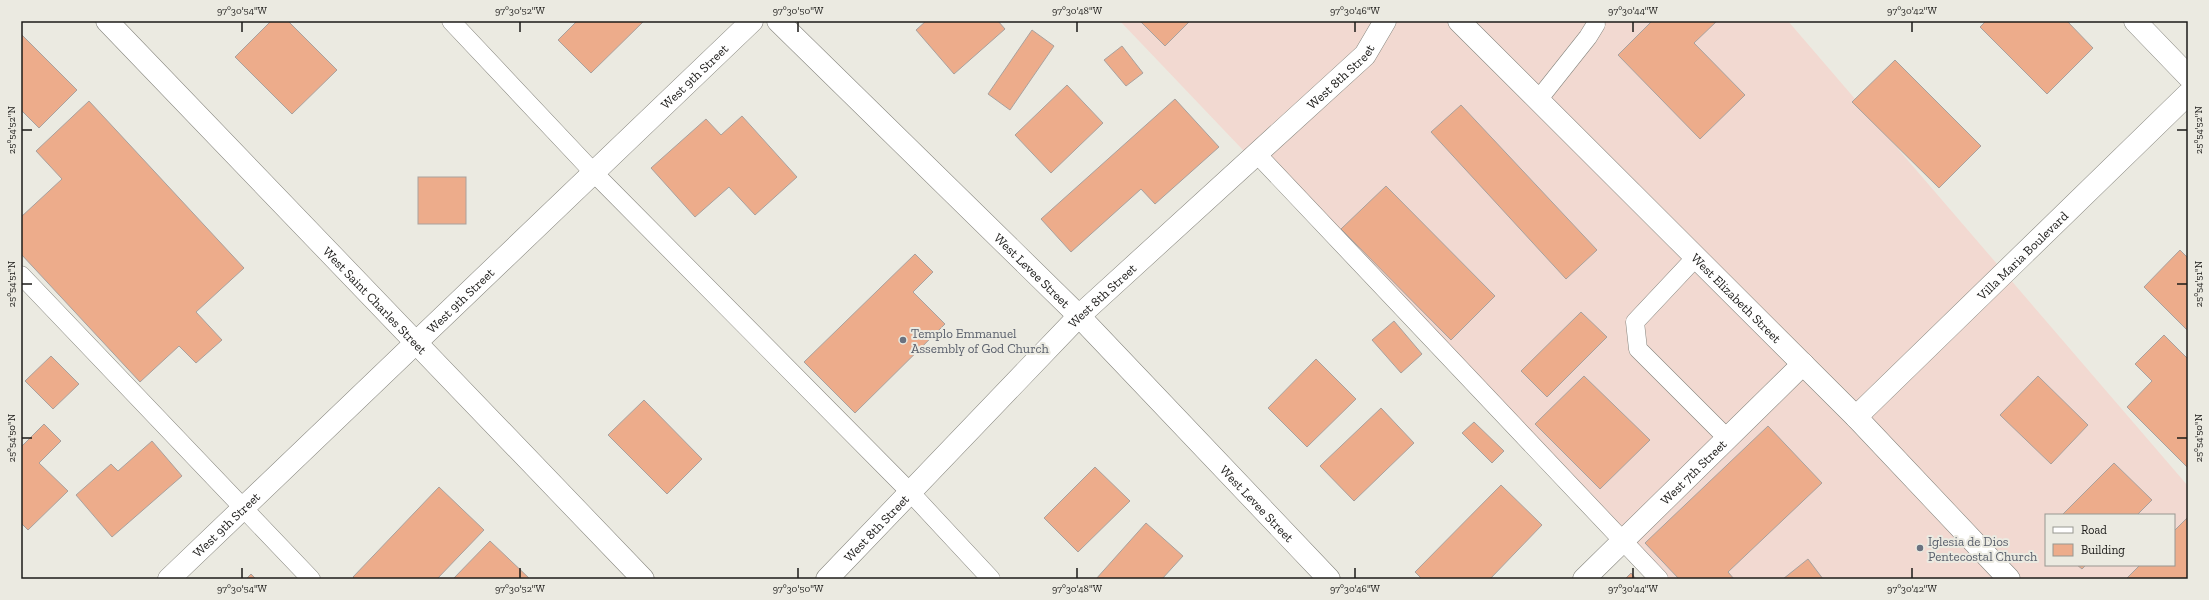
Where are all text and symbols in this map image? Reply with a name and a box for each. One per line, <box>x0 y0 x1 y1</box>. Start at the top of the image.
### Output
text: 97°30'54"W <box>217 5 268 17</box>
text: 97°30'52"W <box>495 5 546 17</box>
text: 97°30'50"W <box>773 5 824 17</box>
text: 97°30'48"W <box>1052 5 1103 17</box>
text: 97°30'46"W <box>1330 5 1381 17</box>
text: 97°30'44"W <box>1608 5 1659 17</box>
text: 97°30'42"W <box>1887 5 1938 17</box>
street label: West 9th Street <box>657 41 731 112</box>
street label: West 8th Street <box>1304 41 1377 112</box>
text: 25°54'52"N <box>6 105 18 154</box>
text: 25°54'52"N <box>2193 105 2205 154</box>
street label: Villa Maria Boulevard <box>1973 208 2071 303</box>
street label: West Levee Street <box>991 230 1073 311</box>
street label: West Saint Charles Street <box>320 243 430 357</box>
street label: West Elizabeth Street <box>1689 250 1785 346</box>
text: 25°54'51"N <box>6 260 18 307</box>
street label: West 8th Street <box>1065 260 1139 331</box>
text: 25°54'51"N <box>2193 260 2205 307</box>
street label: West 9th Street <box>423 265 497 336</box>
place label: Templo Emmanuel Assembly of God Church <box>911 326 1050 356</box>
marker: Templo Emmanuel Assembly of God Church <box>898 335 908 345</box>
text: 25°54'50"N <box>6 413 18 462</box>
text: 25°54'50"N <box>2193 413 2205 462</box>
street label: West 7th Street <box>1657 436 1729 507</box>
street label: West Levee Street <box>1217 462 1297 545</box>
street label: West 9th Street <box>189 489 263 560</box>
street label: West 8th Street <box>840 491 912 564</box>
legend <box>2045 514 2175 566</box>
text: Road <box>2081 523 2107 537</box>
place label: Iglesia de Dios Pentecostal Church <box>1928 534 2038 564</box>
marker: Iglesia de Dios Pentecostal Church <box>1915 543 1925 553</box>
text: Building <box>2081 543 2125 557</box>
text: 97°30'54"W <box>217 583 268 595</box>
text: 97°30'52"W <box>495 583 546 595</box>
text: 97°30'50"W <box>773 583 824 595</box>
text: 97°30'48"W <box>1052 583 1103 595</box>
text: 97°30'46"W <box>1330 583 1381 595</box>
text: 97°30'44"W <box>1608 583 1659 595</box>
text: 97°30'42"W <box>1887 583 1938 595</box>

